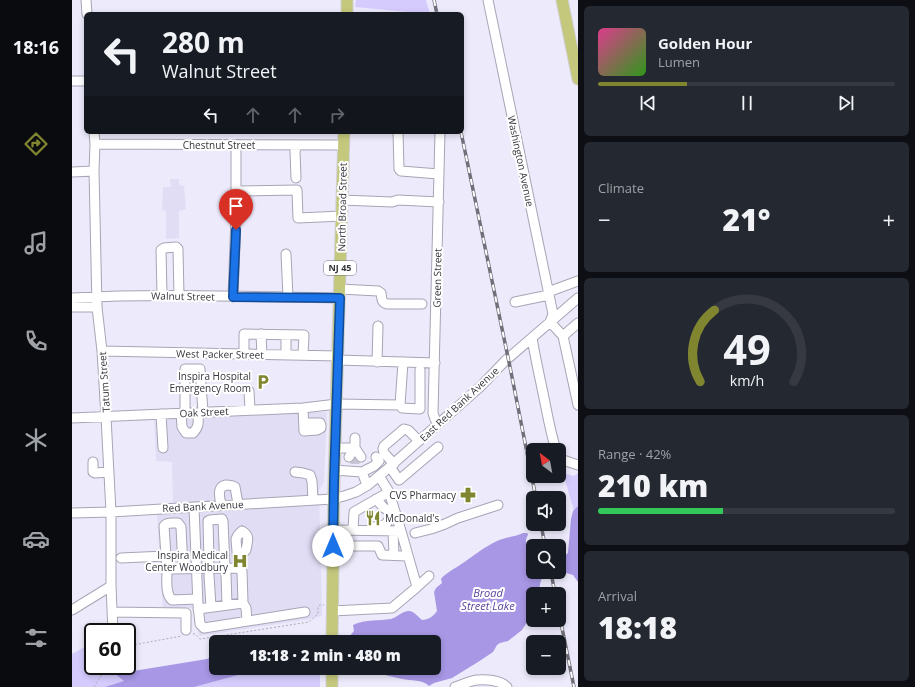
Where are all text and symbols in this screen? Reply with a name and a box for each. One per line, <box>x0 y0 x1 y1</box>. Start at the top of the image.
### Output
text: 280 m <box>162 23 245 61</box>
icon: left <box>96 28 148 80</box>
text: Golden Hour <box>658 33 752 53</box>
text: 18:16 <box>13 35 59 59</box>
text: Lumen <box>658 53 700 71</box>
text: Walnut Street <box>162 59 277 83</box>
icon: previous <box>637 92 659 114</box>
icon: pause <box>736 92 758 114</box>
icon: next <box>835 92 857 114</box>
icon: left <box>200 104 222 126</box>
icon: ahead <box>242 104 264 126</box>
icon: ahead <box>284 104 306 126</box>
icon: right <box>326 104 348 126</box>
street label: Washington Avenue <box>504 114 538 208</box>
icon: directions <box>22 130 50 158</box>
street label: Chestnut Street <box>183 138 256 152</box>
street label: North Broad Street <box>334 162 350 251</box>
text: Climate <box>598 179 644 197</box>
pin <box>219 189 253 230</box>
icon: arrive <box>225 195 247 217</box>
text: 21° <box>723 199 770 240</box>
text: − <box>598 204 611 234</box>
text: + <box>882 204 895 234</box>
icon: music <box>22 229 50 257</box>
street label: Green Street <box>429 248 445 308</box>
road number: NJ 45 <box>324 261 356 275</box>
street label: Walnut Street <box>151 288 215 304</box>
text: 49 <box>723 320 770 376</box>
icon: phone <box>22 327 50 355</box>
street label: West Packer Street <box>176 346 264 362</box>
street label: Tatum Street <box>95 351 113 413</box>
street label: East Red Bank Avenue <box>416 363 502 444</box>
place label: Inspira Hospital Emergency Room <box>169 369 251 395</box>
text: km/h <box>729 370 764 389</box>
parking icon: Inspira Hospital Emergency Room <box>254 373 272 391</box>
street label: Oak Street <box>179 404 229 420</box>
icon: climate <box>22 426 50 454</box>
north arrow <box>526 443 566 483</box>
map controls <box>526 443 566 675</box>
text: Range · 42% <box>598 445 671 463</box>
text: 210 km <box>598 465 708 506</box>
pharmacy icon: CVS Pharmacy <box>459 486 477 504</box>
place label: CVS Pharmacy <box>389 488 457 502</box>
button: sound <box>526 491 566 531</box>
street label: Red Bank Avenue <box>162 497 244 515</box>
restaurant icon: McDonald's <box>364 509 382 527</box>
place label: McDonald's <box>385 511 440 525</box>
icon: car <box>22 525 50 553</box>
position arrow <box>312 525 354 567</box>
button: search <box>526 539 566 579</box>
place label: Inspira Medical Center Woodbury <box>145 548 229 574</box>
hospital icon: Inspira Medical Center Woodbury <box>231 552 249 570</box>
water label: Broad Street Lake <box>461 585 515 613</box>
button: + <box>526 587 566 627</box>
text: Arrival <box>598 587 637 605</box>
text: 18:18 <box>598 607 677 648</box>
speed limit sign: 60 <box>84 623 136 675</box>
icon: filters <box>22 624 50 652</box>
button: − <box>526 635 566 675</box>
text: 18:18 · 2 min · 480 m <box>249 645 401 665</box>

